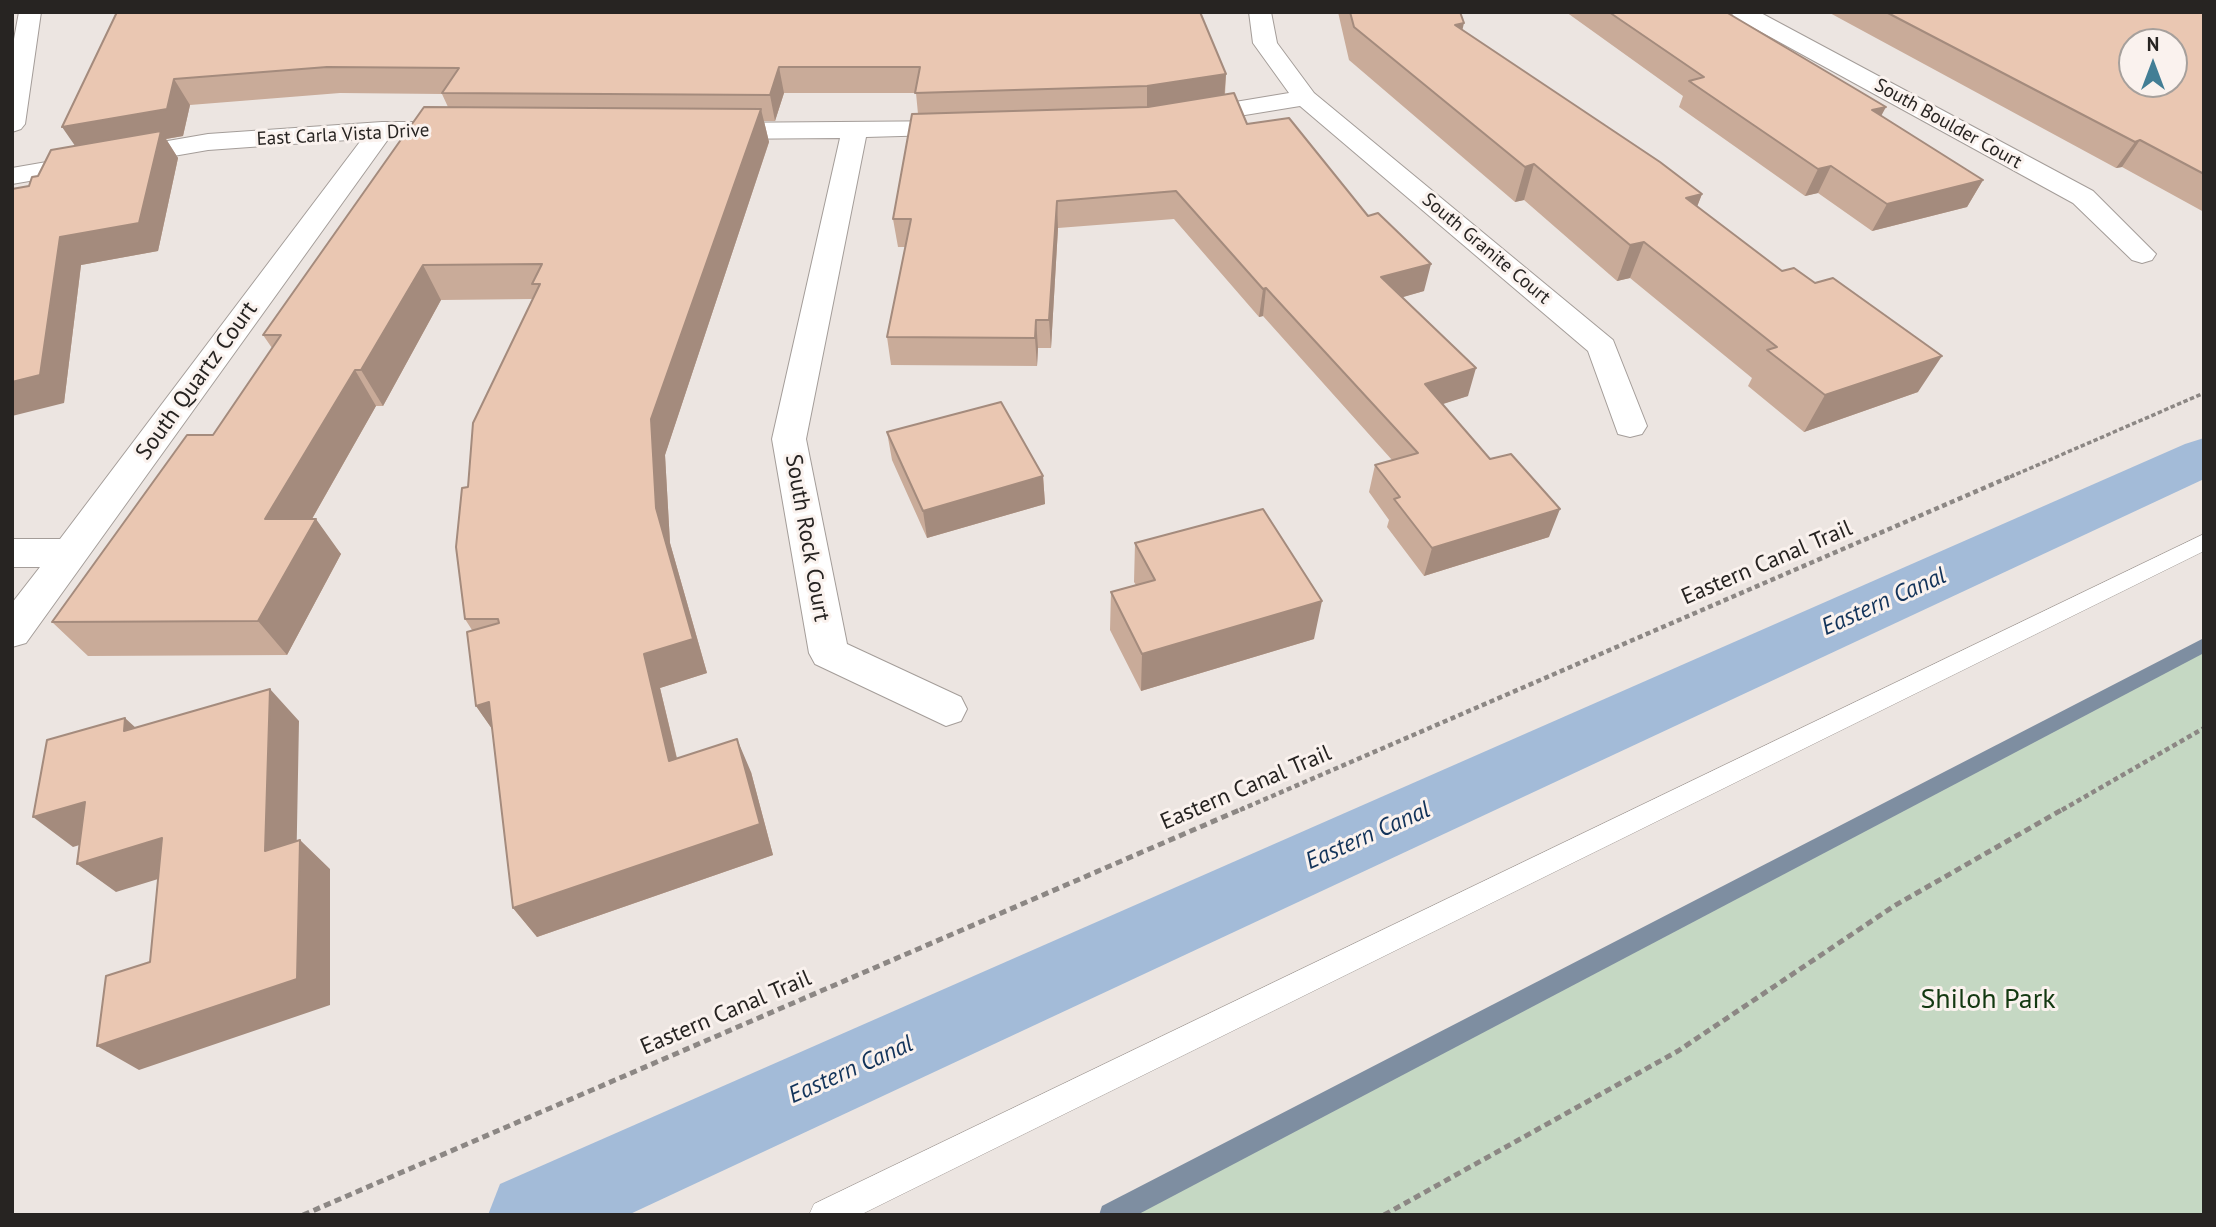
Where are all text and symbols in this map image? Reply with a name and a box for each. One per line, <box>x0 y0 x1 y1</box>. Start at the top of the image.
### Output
north arrow <box>2118 28 2188 98</box>
text: N <box>2147 32 2159 56</box>
street label: South Boulder Court <box>1870 74 2026 174</box>
street label: East Carla Vista Drive <box>256 119 430 151</box>
street label: South Granite Court <box>1417 189 1555 309</box>
street label: South Quartz Court <box>130 296 264 466</box>
street label: South Rock Court <box>779 452 835 624</box>
street label: Eastern Canal Trail <box>1678 515 1856 611</box>
water label: Eastern Canal <box>1817 562 1951 642</box>
street label: Eastern Canal Trail <box>1157 740 1335 836</box>
water label: Eastern Canal <box>1301 796 1435 876</box>
street label: Eastern Canal Trail <box>637 965 815 1061</box>
park label: Shiloh Park <box>1920 983 2056 1017</box>
water label: Eastern Canal <box>784 1030 918 1110</box>

